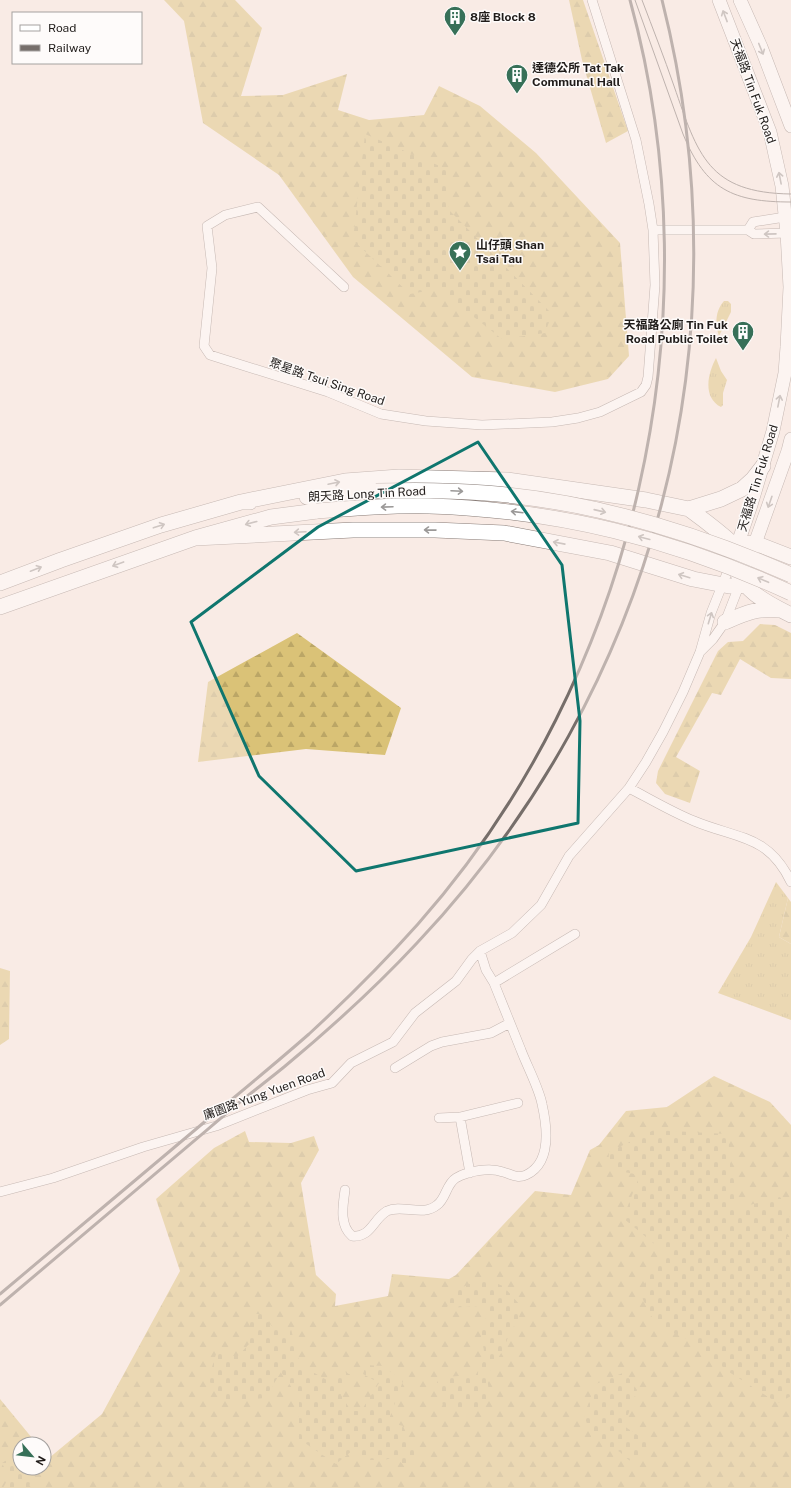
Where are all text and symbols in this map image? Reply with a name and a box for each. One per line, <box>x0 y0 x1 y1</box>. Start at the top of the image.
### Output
building icon: 8座 Block 8 <box>442 4 468 37</box>
place label: 8座 Block 8 <box>470 10 536 24</box>
one-way arrow <box>721 10 729 22</box>
legend <box>12 12 142 64</box>
text: Road <box>48 21 76 35</box>
street label: 天福路 Tin Fuk Road <box>727 36 779 146</box>
text: Railway <box>48 41 92 55</box>
one-way arrow <box>758 42 766 54</box>
place label: 達德公所 Tat Tak Communal Hall <box>532 61 624 89</box>
building icon: 達德公所 Tat Tak Communal Hall <box>504 62 530 95</box>
one-way arrow <box>776 172 784 185</box>
one-way arrow <box>764 230 777 238</box>
place label: 山仔頭 Shan Tsai Tau <box>476 238 544 266</box>
place icon: 山仔頭 Shan Tsai Tau <box>447 239 473 272</box>
place label: 天福路公廁 Tin Fuk Road Public Toilet <box>623 318 728 346</box>
building icon: 天福路公廁 Tin Fuk Road Public Toilet <box>730 319 756 352</box>
street label: 聚星路 Tsui Sing Road <box>267 356 387 408</box>
one-way arrow <box>775 395 783 408</box>
street label: 天福路 Tin Fuk Road <box>735 423 781 533</box>
one-way arrow <box>327 479 340 487</box>
street label: 朗天路 Long Tin Road <box>308 484 426 504</box>
one-way arrow <box>450 488 463 495</box>
one-way arrow <box>766 496 774 508</box>
one-way arrow <box>381 503 394 510</box>
one-way arrow <box>593 507 606 515</box>
one-way arrow <box>511 509 524 516</box>
one-way arrow <box>245 519 258 527</box>
one-way arrow <box>152 521 164 529</box>
one-way arrow <box>424 526 437 534</box>
one-way arrow <box>294 529 307 536</box>
one-way arrow <box>638 534 651 541</box>
one-way arrow <box>553 539 566 547</box>
one-way arrow <box>112 561 124 569</box>
one-way arrow <box>30 565 42 573</box>
one-way arrow <box>678 572 691 579</box>
one-way arrow <box>757 576 769 584</box>
one-way arrow <box>707 612 714 625</box>
street label: 庸園路 Yung Yuen Road <box>201 1065 327 1123</box>
north arrow <box>12 1436 52 1476</box>
text: N <box>34 1454 48 1467</box>

